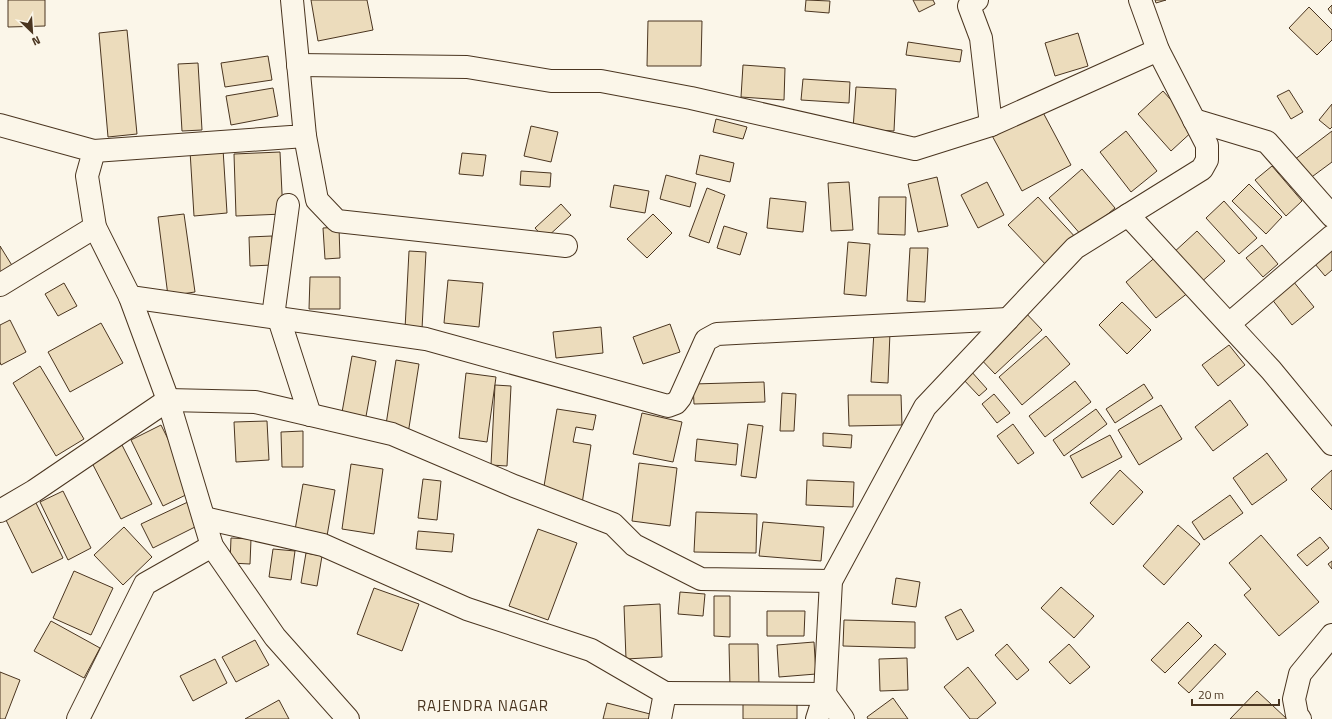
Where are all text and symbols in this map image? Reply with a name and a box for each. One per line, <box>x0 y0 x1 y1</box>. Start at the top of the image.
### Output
north arrow <box>12 12 52 52</box>
text: N <box>29 32 43 50</box>
scale bar <box>1192 681 1279 707</box>
text: 20 m <box>1198 685 1224 704</box>
district label: RAJENDRA NAGAR <box>417 694 549 717</box>

